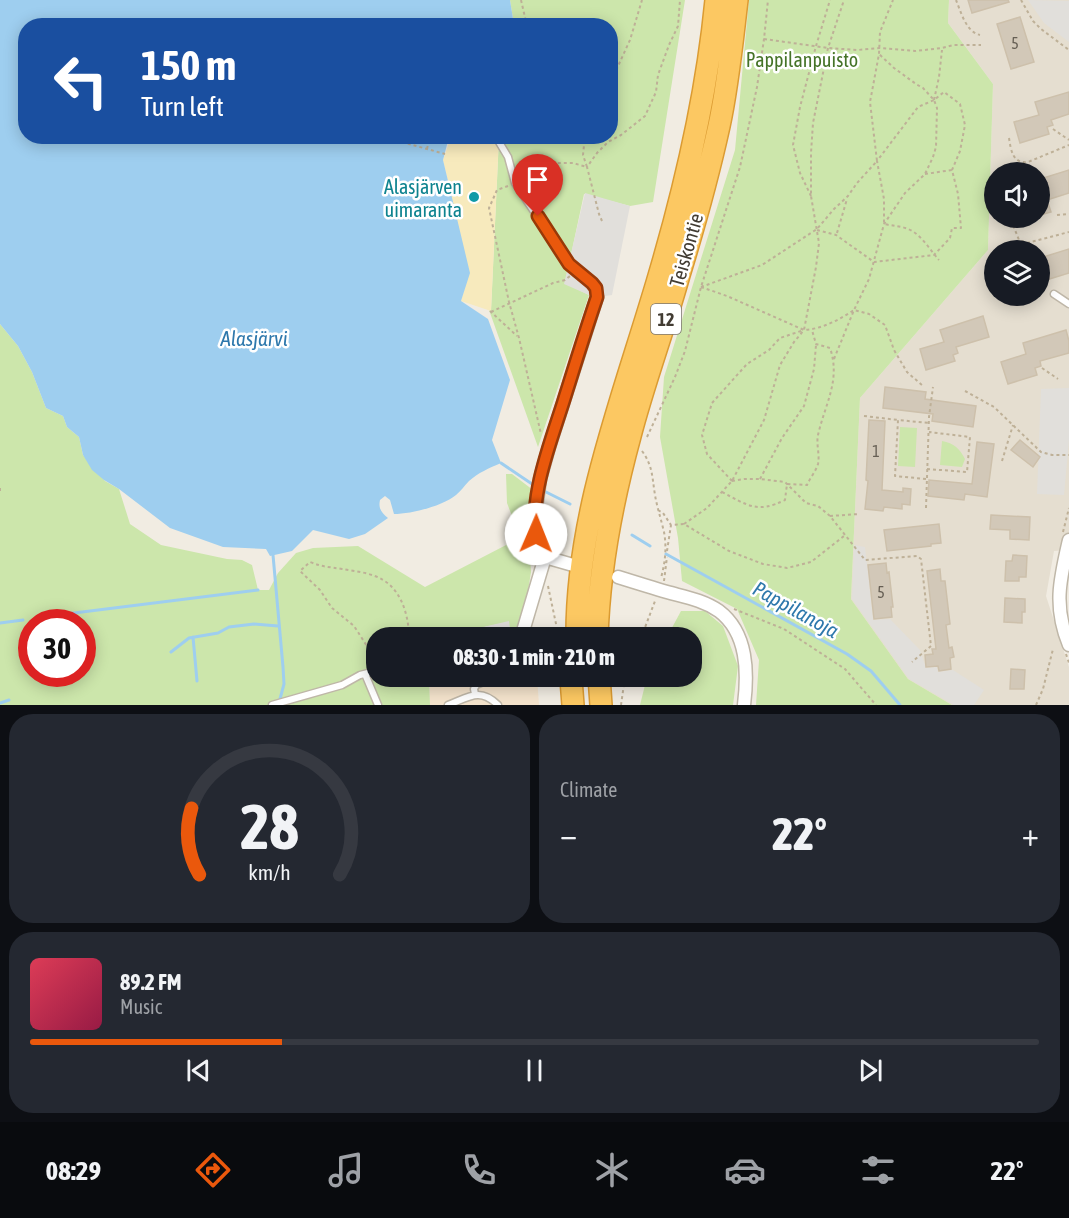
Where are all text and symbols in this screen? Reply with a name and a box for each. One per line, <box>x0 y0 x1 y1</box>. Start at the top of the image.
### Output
house number: 5 <box>1011 34 1019 52</box>
text: 150 m <box>141 41 236 89</box>
icon: left <box>42 42 120 120</box>
park label: Pappilanpuisto <box>746 48 858 71</box>
text: Turn left <box>141 91 224 122</box>
pin <box>512 154 563 216</box>
map controls <box>984 162 1050 306</box>
button: sound <box>984 162 1050 228</box>
icon: arrive <box>521 163 554 196</box>
place label: Alasjärven uimaranta <box>384 175 462 221</box>
marker: Alasjärven uimaranta <box>467 190 481 204</box>
street label: Teiskontie <box>665 211 707 289</box>
button: layers <box>984 240 1050 306</box>
road number: 12 <box>651 304 681 334</box>
water label: Alasjärvi <box>220 326 288 350</box>
house number: 1 <box>872 442 880 460</box>
position arrow <box>504 502 568 566</box>
water label: Pappilanoja <box>749 576 843 642</box>
house number: 5 <box>877 583 885 601</box>
speed limit sign: 30 <box>18 609 96 687</box>
text: 08:30 · 1 min · 210 m <box>453 644 615 670</box>
text: Climate <box>560 778 617 801</box>
text: 28 <box>240 791 299 862</box>
text: 22° <box>772 808 827 860</box>
text: − <box>560 815 577 853</box>
text: + <box>1022 815 1039 853</box>
text: km/h <box>248 861 291 886</box>
text: 89.2 FM <box>120 969 182 995</box>
text: Music <box>120 995 162 1018</box>
icon: previous <box>182 1054 215 1087</box>
icon: pause <box>518 1054 551 1087</box>
icon: next <box>854 1054 887 1087</box>
icon: directions <box>192 1149 234 1191</box>
icon: music <box>325 1149 367 1191</box>
icon: phone <box>458 1149 500 1191</box>
icon: climate <box>591 1149 633 1191</box>
icon: car <box>724 1149 766 1191</box>
icon: filters <box>857 1149 899 1191</box>
text: 08:29 <box>46 1155 101 1186</box>
text: 22° <box>991 1155 1023 1186</box>

